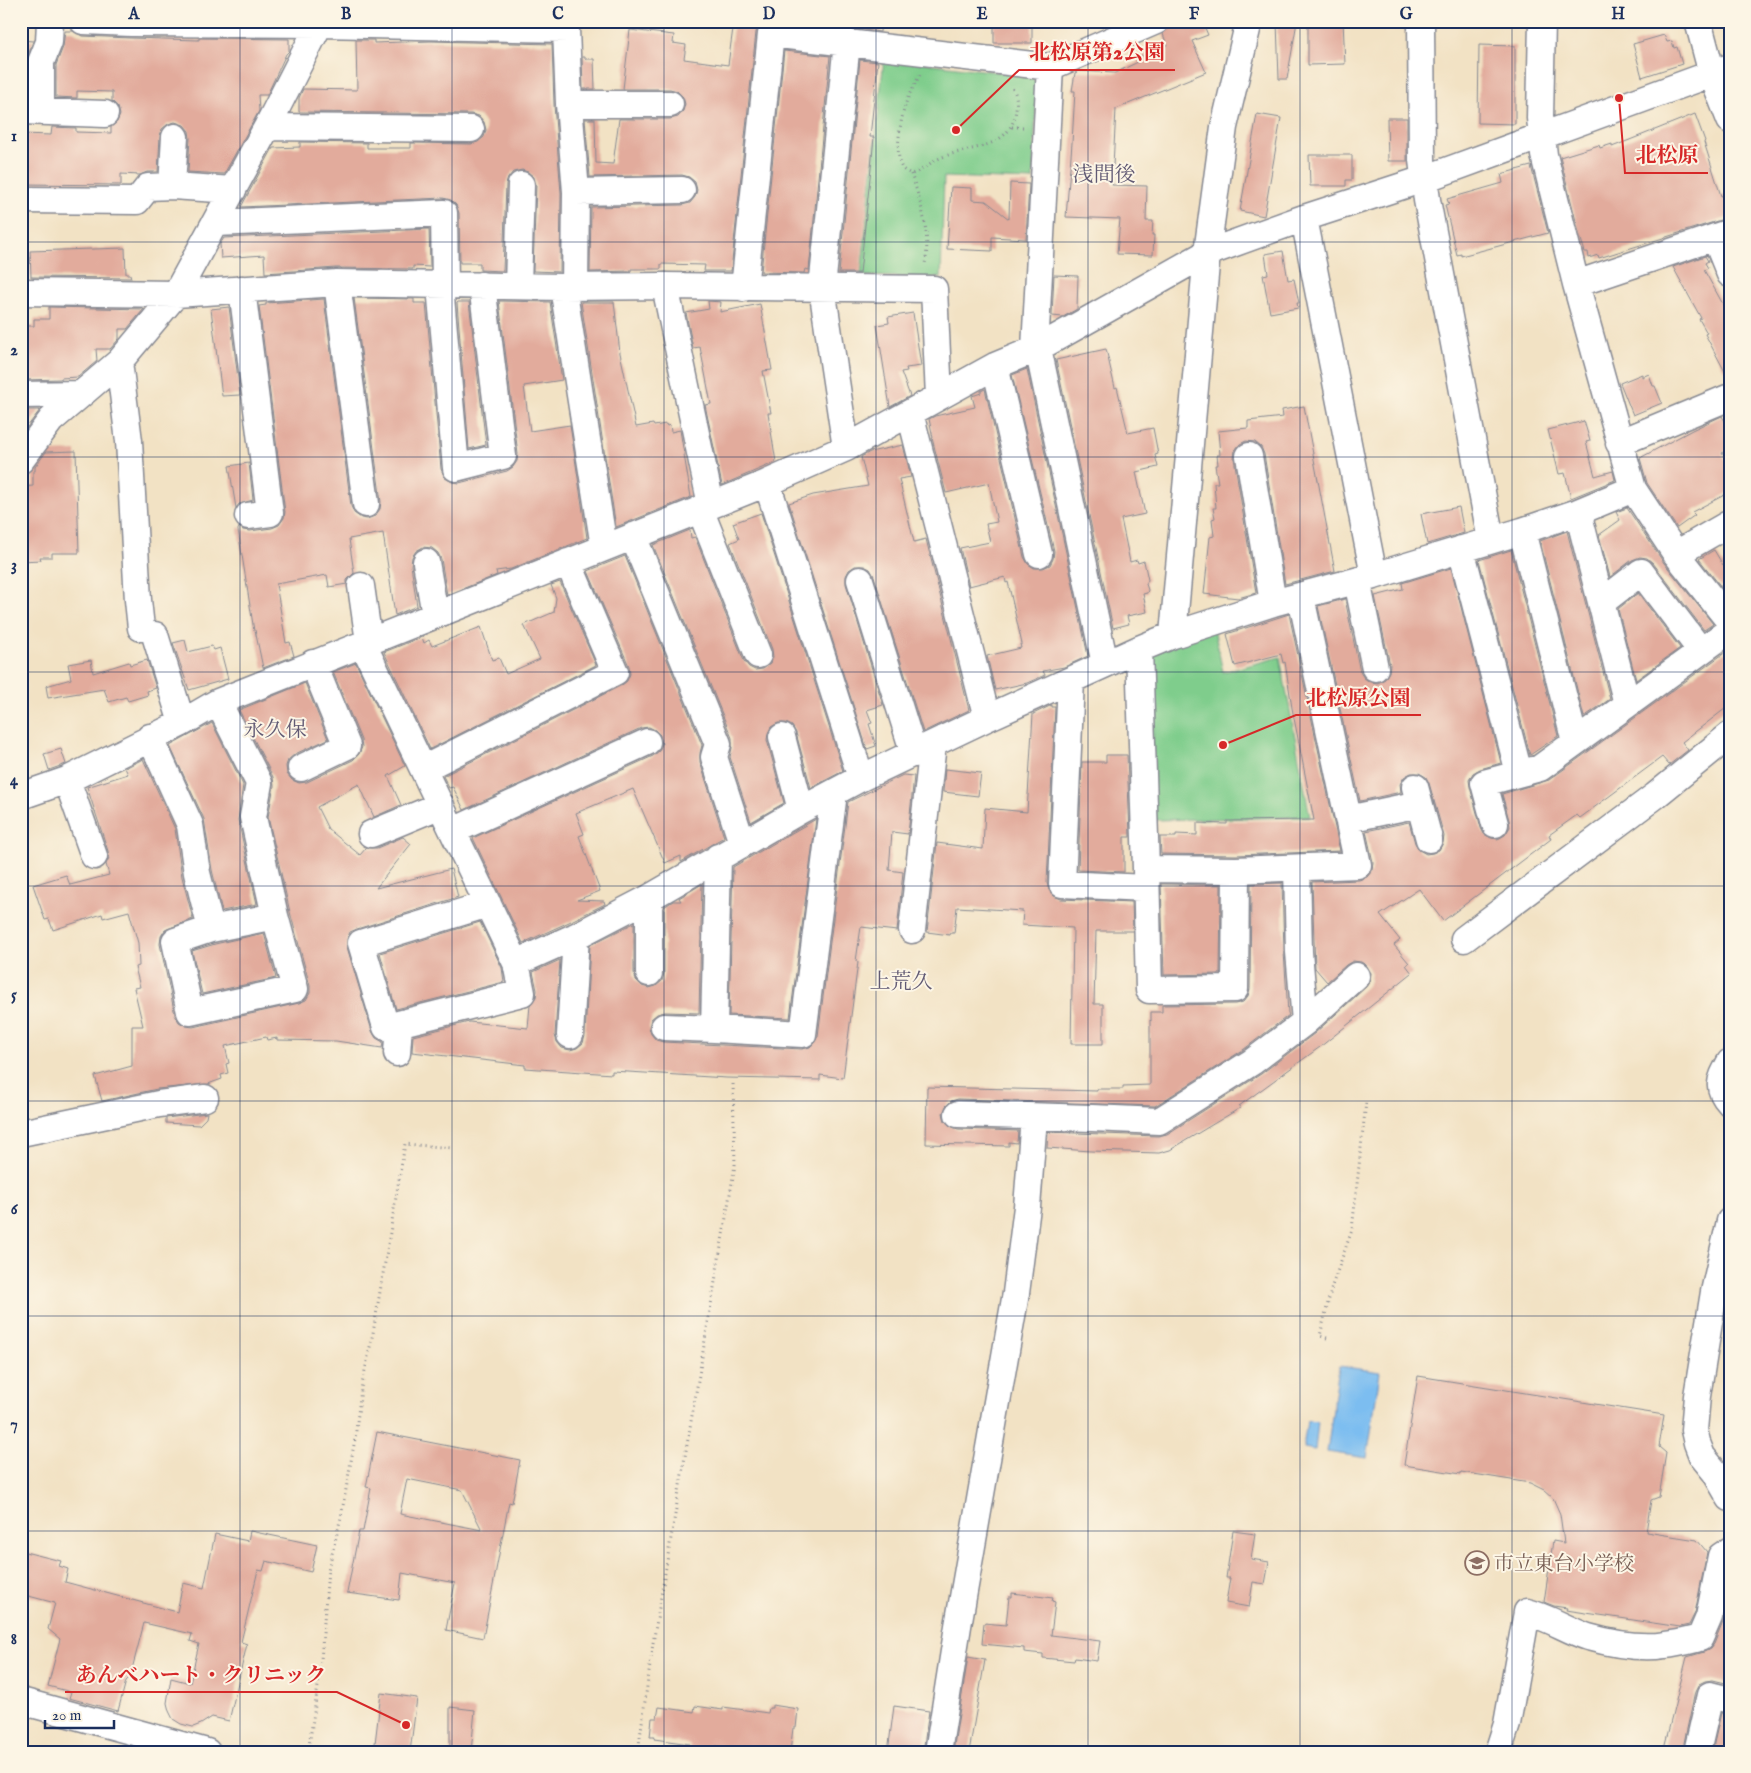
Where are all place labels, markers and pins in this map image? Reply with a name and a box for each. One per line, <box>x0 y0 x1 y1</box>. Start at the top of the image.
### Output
callout: 北松原第2公園 <box>1019 34 1175 70</box>
callout: 北松原 <box>1625 137 1708 173</box>
callout: 北松原公園 <box>1296 679 1421 715</box>
school or university icon: 市立東台小学校 <box>1464 1550 1490 1576</box>
place label: 市立東台小学校 <box>1494 1552 1634 1577</box>
callout: あんべハート・クリニック <box>65 1656 337 1692</box>

